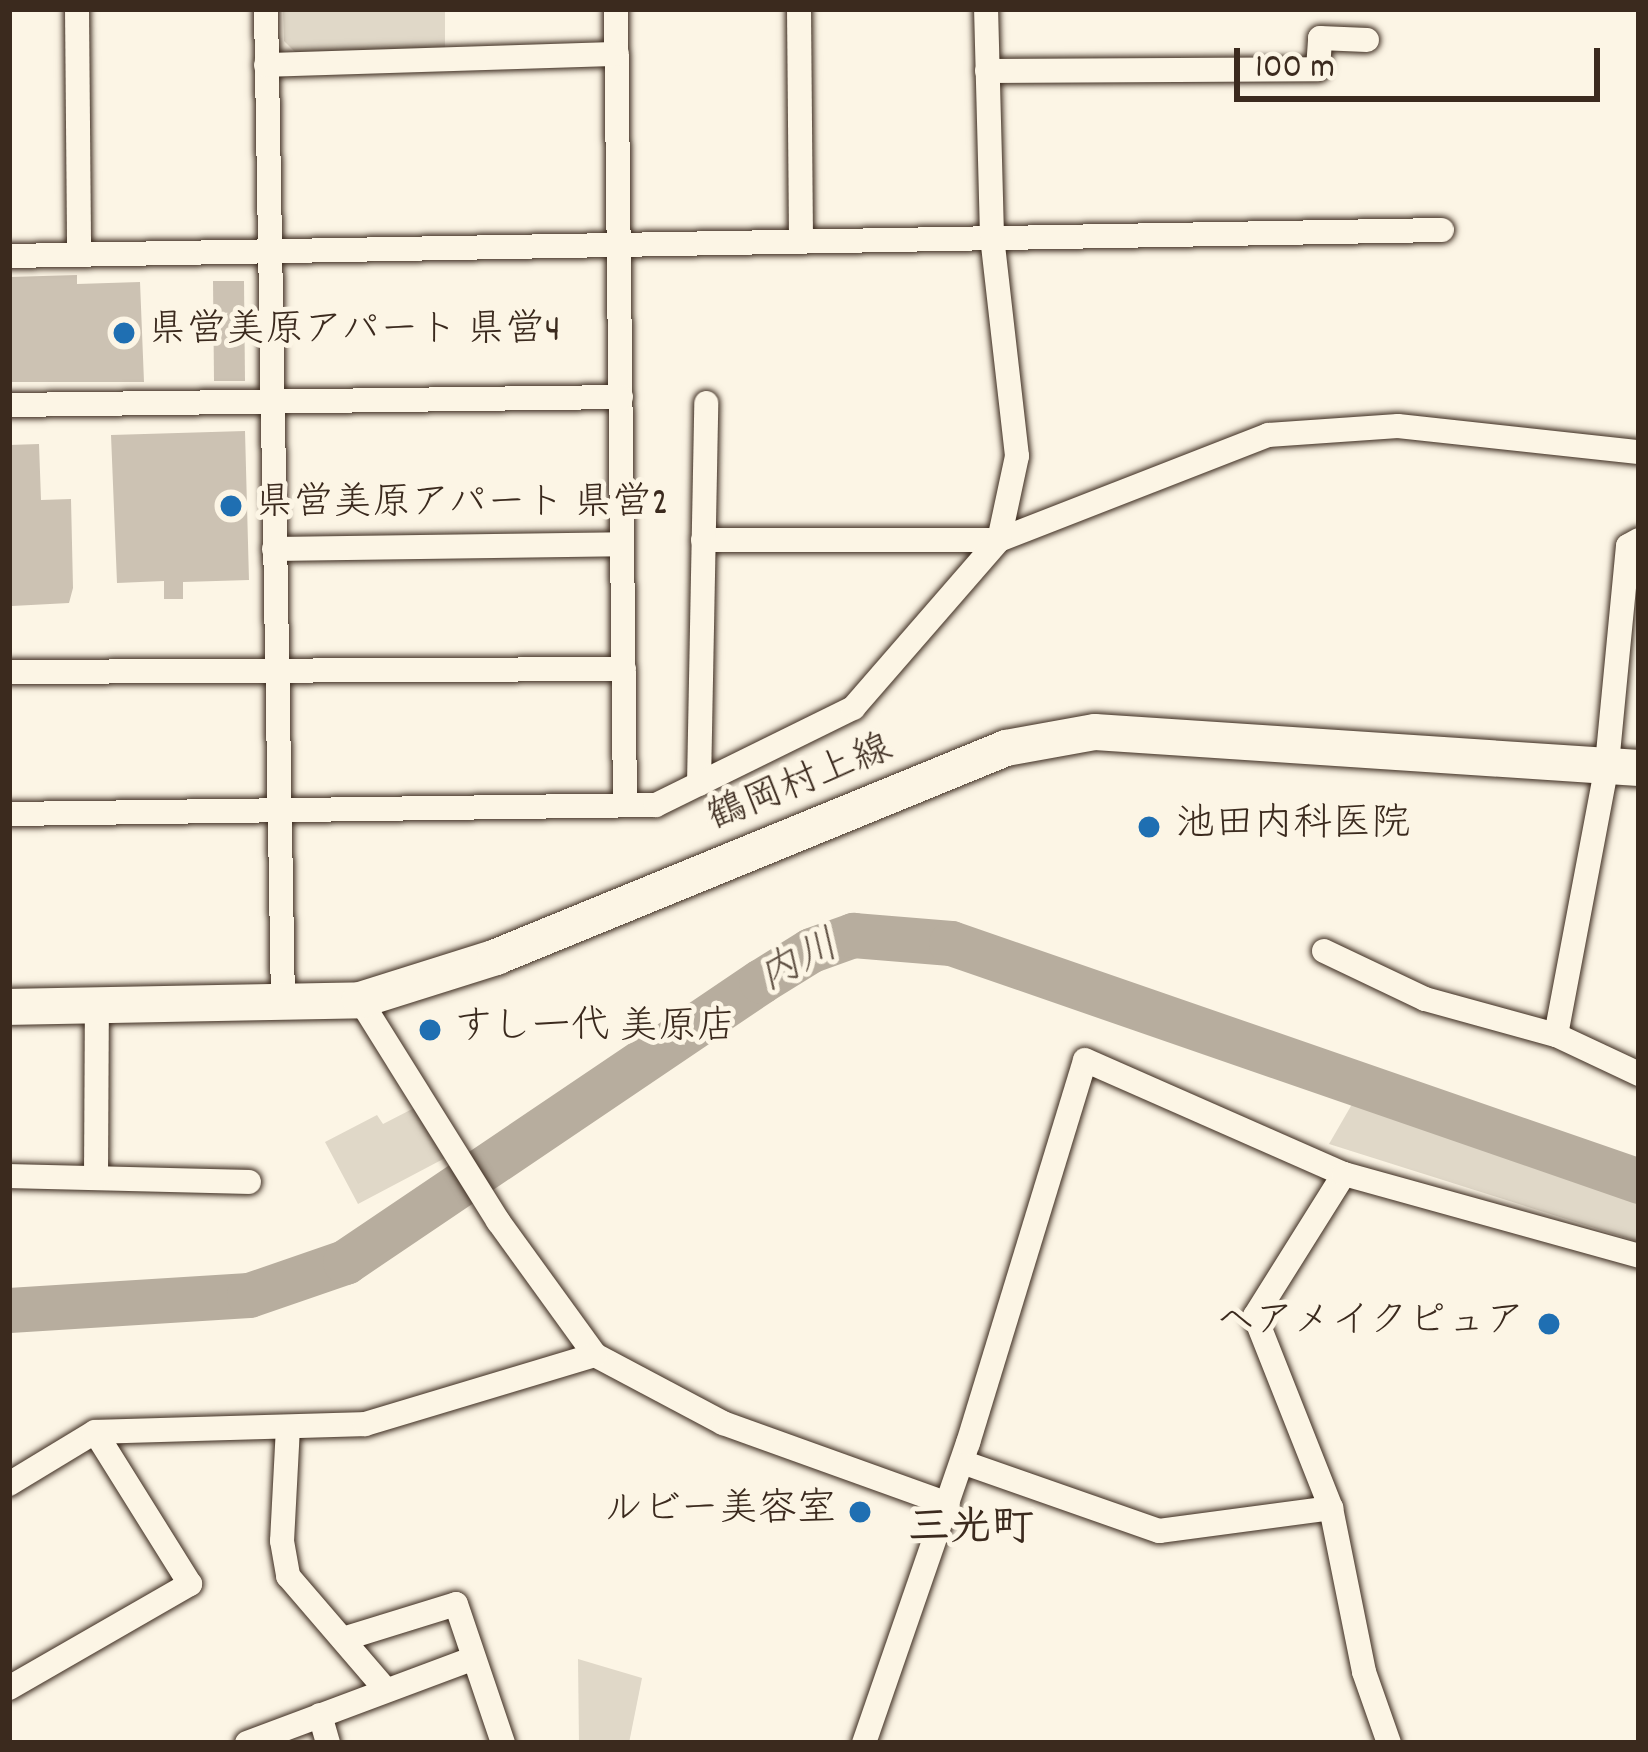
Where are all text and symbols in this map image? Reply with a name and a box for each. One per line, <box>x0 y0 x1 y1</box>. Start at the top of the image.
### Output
scale bar <box>1240 24 1606 98</box>
text: 100 m <box>1255 43 1335 95</box>
place label: 県営美原アパート 県営4 <box>148 310 563 356</box>
marker: 県営美原アパート 県営4 <box>111 320 137 346</box>
place label: 県営美原アパート 県営2 <box>255 483 671 529</box>
marker: 県営美原アパート 県営2 <box>218 493 244 519</box>
street label: 鶴岡村上線 <box>702 728 900 844</box>
place label: 池田内科医院 <box>1176 804 1410 850</box>
marker: 池田内科医院 <box>1133 811 1165 843</box>
water label: 内川 <box>751 922 849 1006</box>
place label: すし一代 美原店 <box>454 1007 736 1053</box>
marker: すし一代 美原店 <box>417 1017 443 1043</box>
place label: ヘアメイクピュア <box>1213 1301 1525 1347</box>
marker: ヘアメイクピュア <box>1536 1311 1562 1337</box>
place label: ルビー美容室 <box>604 1489 836 1535</box>
marker: ルビー美容室 <box>847 1499 873 1525</box>
district label: 三光町 <box>908 1506 1034 1556</box>

